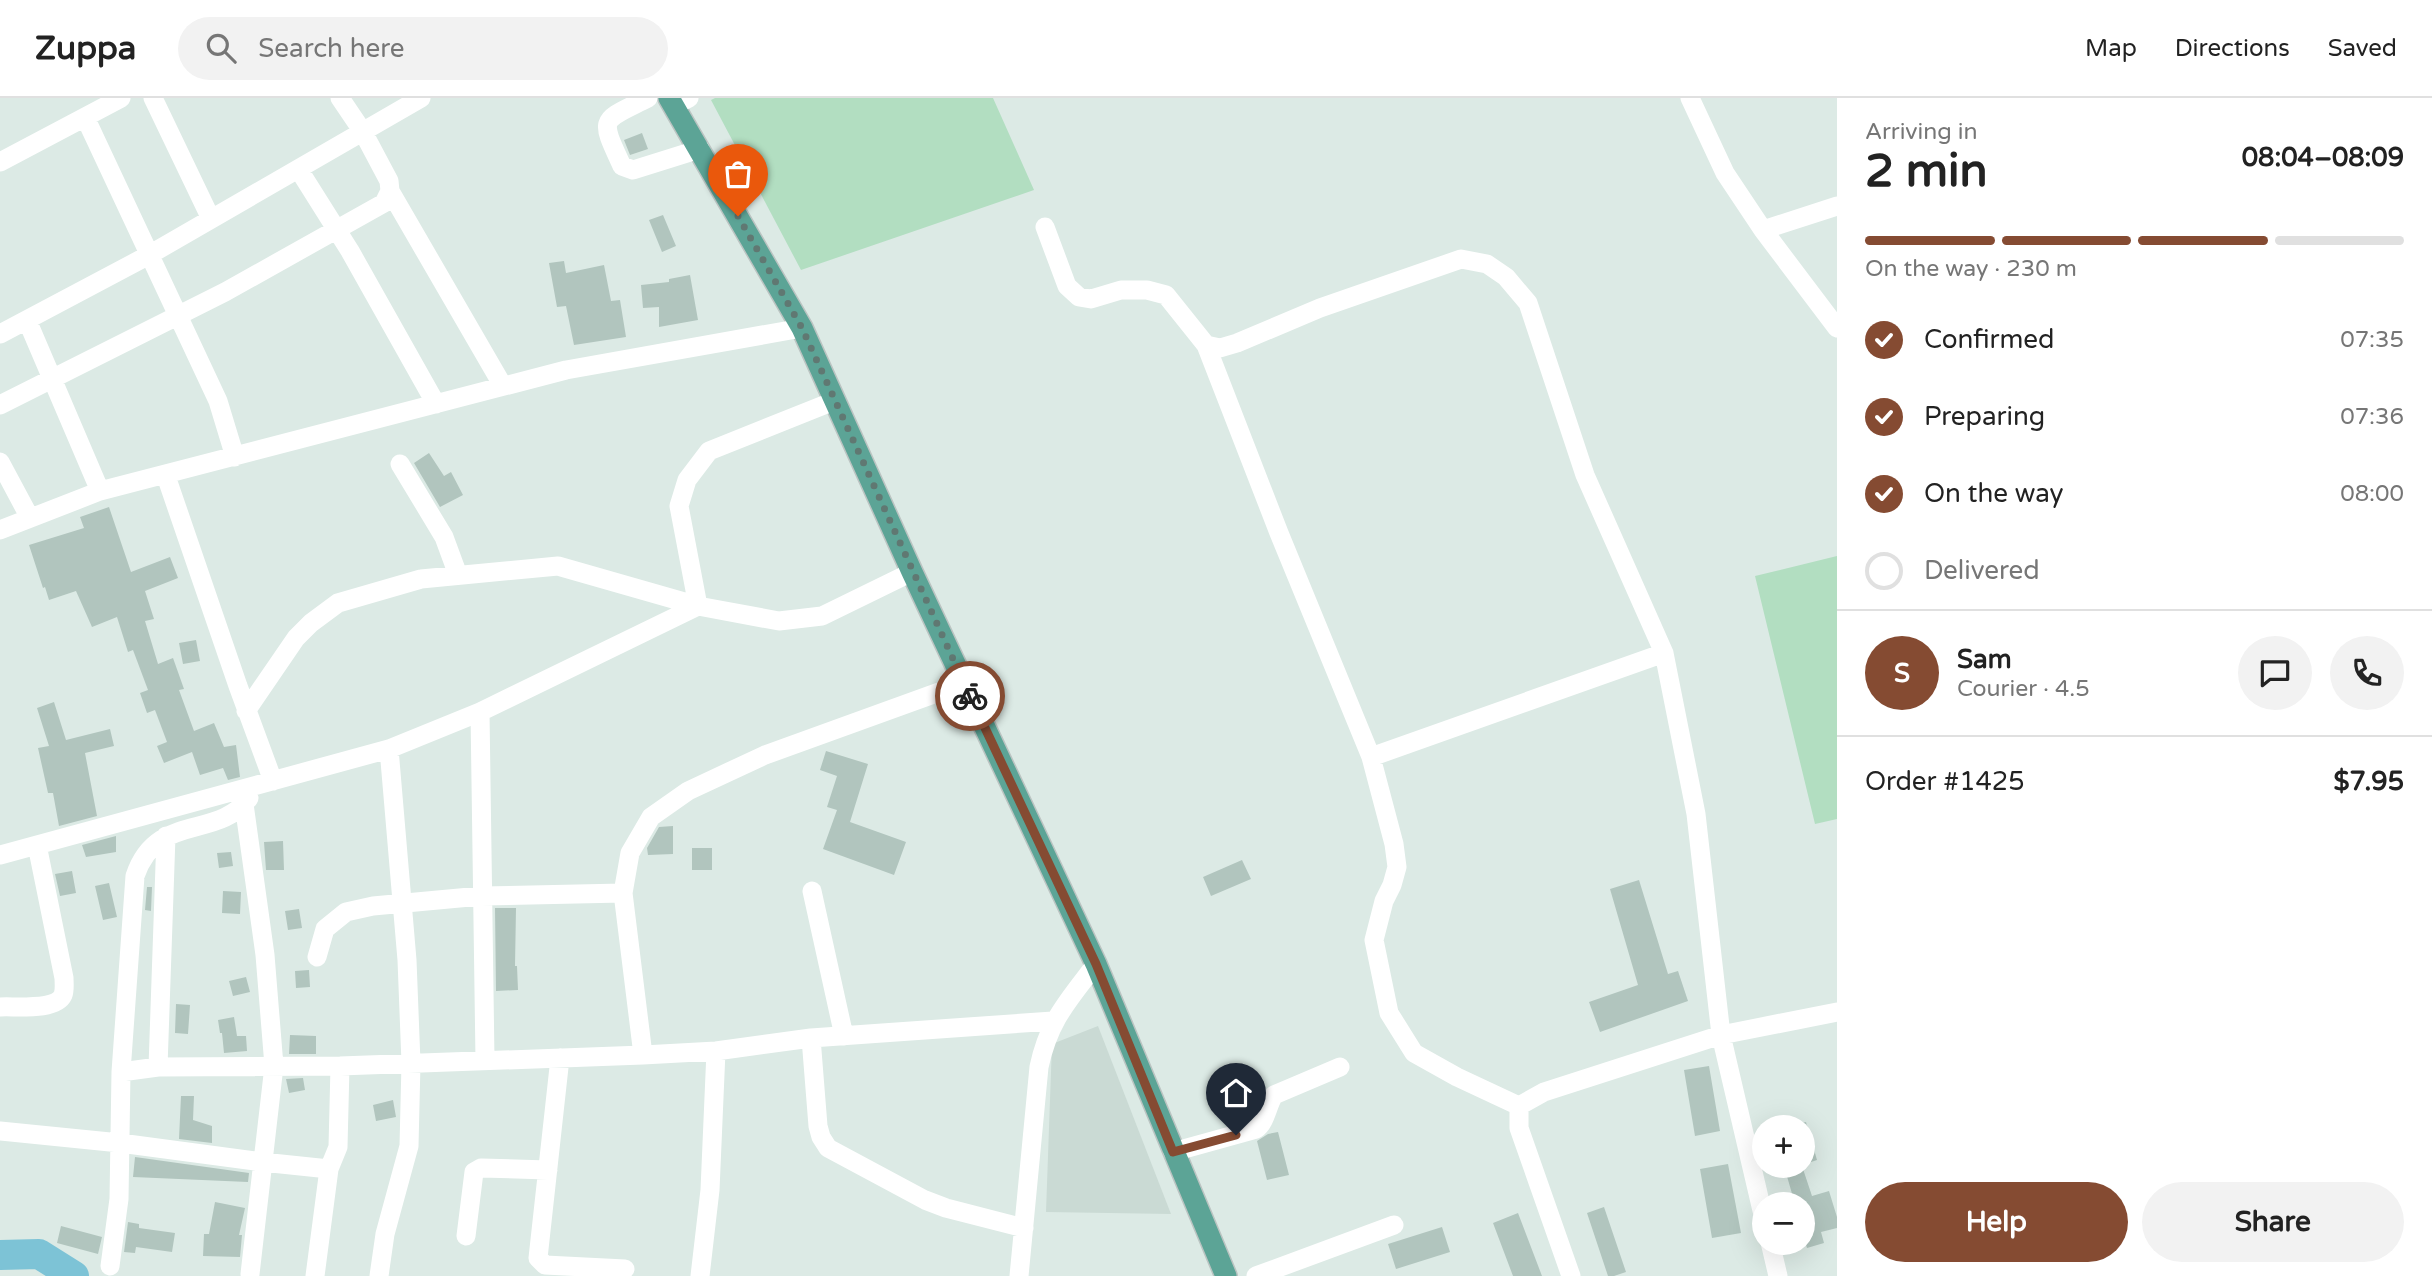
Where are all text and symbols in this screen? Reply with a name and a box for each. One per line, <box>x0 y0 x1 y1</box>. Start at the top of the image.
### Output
search box <box>178 17 668 80</box>
text: Zuppa <box>35 29 136 68</box>
icon: search <box>202 29 240 67</box>
text: Search here <box>258 33 405 64</box>
text: Map <box>2085 34 2137 63</box>
text: Directions <box>2175 34 2290 63</box>
text: Saved <box>2328 34 2397 63</box>
text: Arriving in <box>1865 118 1978 146</box>
text: 08:04–08:09 <box>2242 142 2404 173</box>
pin <box>708 144 768 216</box>
text: 2 min <box>1865 144 1988 199</box>
icon: bag <box>719 155 757 193</box>
text: On the way · 230 m <box>1865 255 2077 283</box>
icon: check <box>1865 321 1903 359</box>
text: Confirmed <box>1924 324 2054 355</box>
text: 07:35 <box>2340 326 2404 354</box>
icon: check <box>1865 398 1903 436</box>
text: Preparing <box>1924 401 2045 432</box>
text: 07:36 <box>2340 403 2404 431</box>
icon: check <box>1865 475 1903 513</box>
text: On the way <box>1924 478 2064 509</box>
text: 08:00 <box>2340 480 2404 508</box>
text: Delivered <box>1924 555 2040 586</box>
button: chat <box>2238 636 2312 710</box>
button: phone <box>2330 636 2404 710</box>
text: Sam <box>1957 644 2012 675</box>
text: S <box>1894 658 1910 689</box>
courier <box>935 661 1005 731</box>
text: Courier · 4.5 <box>1957 675 2090 703</box>
icon: bike <box>951 677 989 715</box>
text: Order #1425 <box>1865 766 2025 797</box>
text: $7.95 <box>2334 766 2404 797</box>
pin <box>1206 1063 1266 1135</box>
icon: home <box>1217 1074 1255 1112</box>
map controls <box>1752 1115 1815 1255</box>
button: + <box>1752 1115 1815 1178</box>
button: Help <box>1865 1182 2128 1262</box>
button: Share <box>2142 1182 2404 1262</box>
button: − <box>1752 1192 1815 1255</box>

